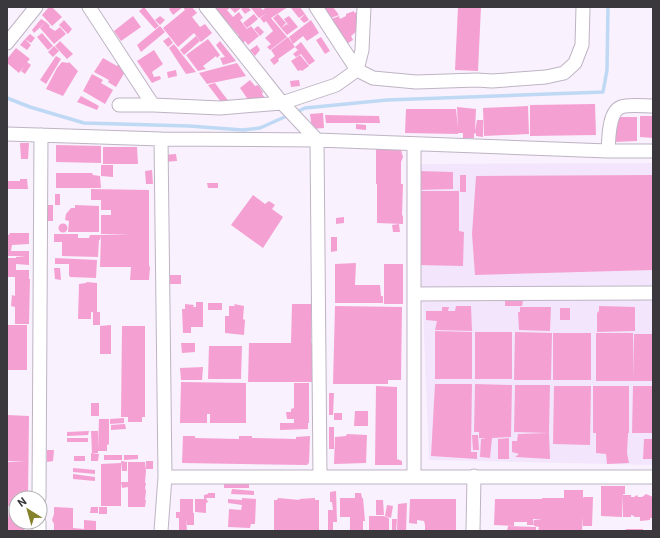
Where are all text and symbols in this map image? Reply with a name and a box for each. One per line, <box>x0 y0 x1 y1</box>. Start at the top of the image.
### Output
north arrow <box>8 490 48 530</box>
text: N <box>15 495 29 510</box>

